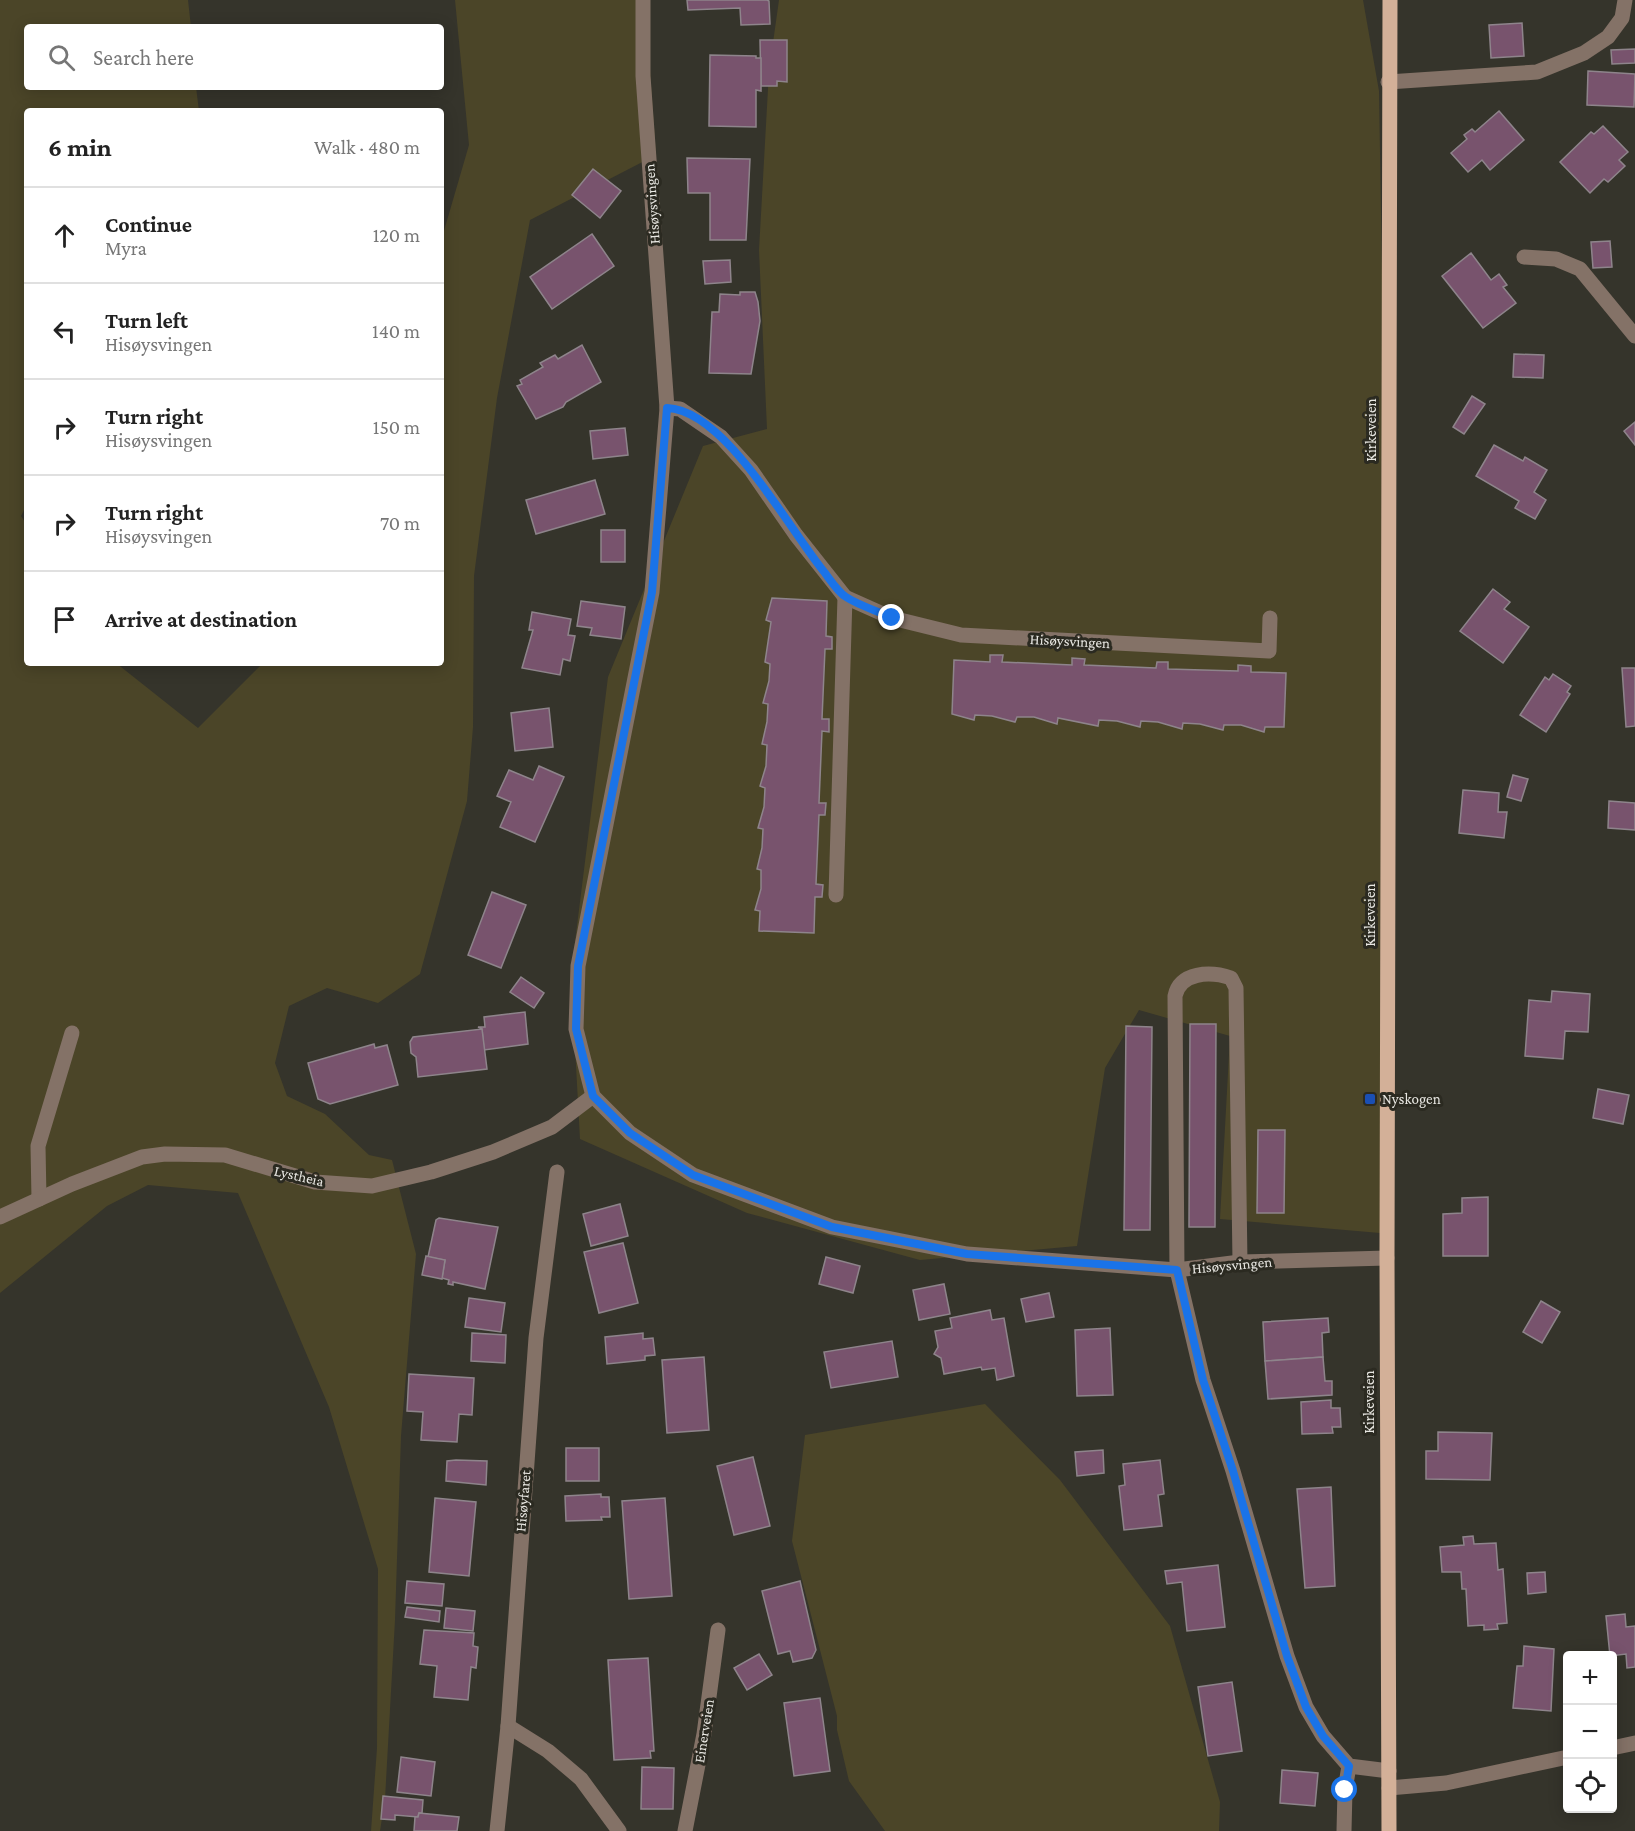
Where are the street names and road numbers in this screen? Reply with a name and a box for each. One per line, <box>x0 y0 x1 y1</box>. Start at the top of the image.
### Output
street label: Hisøysvingen <box>641 163 664 245</box>
street label: Kirkeveien <box>1363 398 1379 462</box>
street label: Hisøysvingen <box>1029 631 1111 652</box>
street label: Kirkeveien <box>1362 883 1378 947</box>
street label: Lystheia <box>272 1163 325 1190</box>
street label: Hisøysvingen <box>1191 1254 1273 1277</box>
street label: Kirkeveien <box>1361 1370 1377 1434</box>
street label: Hisøyfaret <box>512 1468 535 1533</box>
street label: Einerveien <box>691 1698 717 1764</box>

